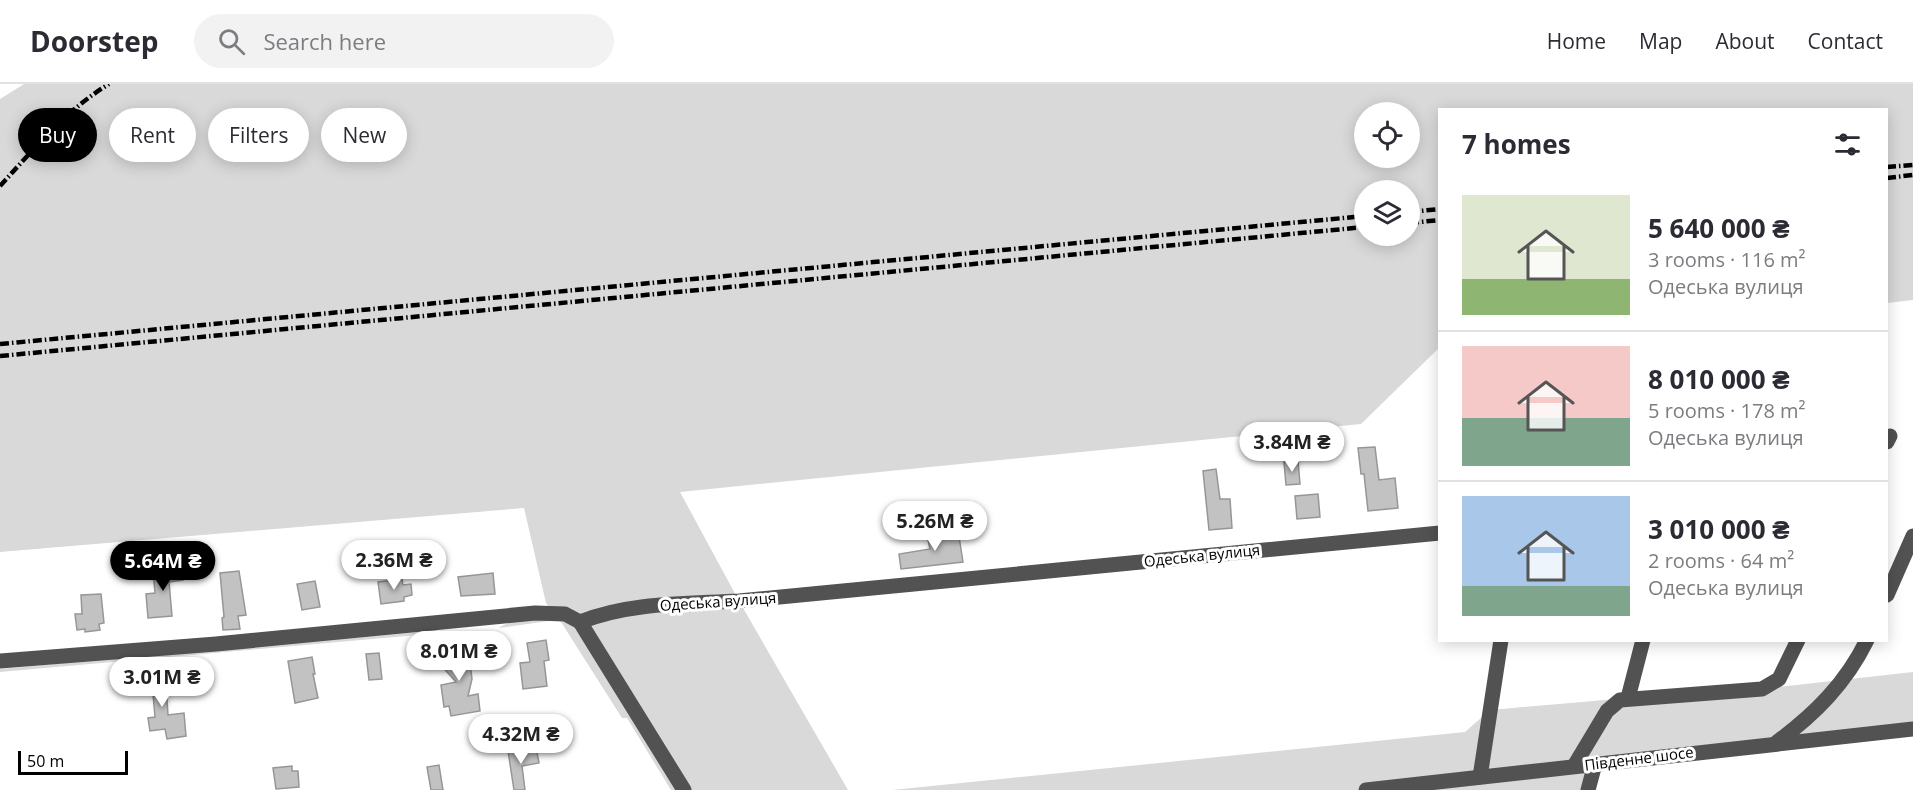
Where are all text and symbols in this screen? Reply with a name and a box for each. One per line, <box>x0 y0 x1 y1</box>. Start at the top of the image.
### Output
search box <box>194 14 614 68</box>
text: Doorstep <box>30 22 158 60</box>
icon: search <box>215 25 248 58</box>
text: Search here <box>263 26 386 56</box>
text: Home <box>1547 27 1606 55</box>
text: Map <box>1639 27 1682 55</box>
text: About <box>1715 27 1775 55</box>
text: Contact <box>1808 27 1883 55</box>
map controls <box>1354 102 1420 246</box>
button: locate <box>1354 102 1420 168</box>
chip: Buy <box>18 108 97 162</box>
chip: Rent <box>109 108 196 162</box>
chip: Filters <box>208 108 309 162</box>
chip: New <box>321 108 407 162</box>
text: 7 homes <box>1462 126 1571 162</box>
icon: filters <box>1831 128 1864 161</box>
button: layers <box>1354 180 1420 246</box>
text: 5 640 000 ₴ <box>1648 210 1790 246</box>
icon: home <box>1510 219 1582 291</box>
text: 3 rooms · 116 m² <box>1648 246 1806 273</box>
text: Одеська вулиця <box>1648 273 1804 300</box>
text: 8 010 000 ₴ <box>1648 361 1790 397</box>
icon: home <box>1510 370 1582 442</box>
text: 5 rooms · 178 m² <box>1648 397 1806 424</box>
pin: 3.84M ₴ <box>1237 422 1347 473</box>
text: Одеська вулиця <box>1648 424 1804 451</box>
text: 3.84M ₴ <box>1253 428 1331 455</box>
pin: 5.26M ₴ <box>880 501 990 552</box>
text: 5.26M ₴ <box>896 507 974 534</box>
text: 3 010 000 ₴ <box>1648 511 1790 547</box>
icon: home <box>1510 520 1582 592</box>
street label: Одеська вулиця <box>1143 539 1261 571</box>
pin: 2.36M ₴ <box>339 540 449 591</box>
pin: 5.64M ₴ <box>108 541 218 592</box>
text: 2.36M ₴ <box>355 546 433 573</box>
text: 5.64M ₴ <box>124 547 202 574</box>
text: 2 rooms · 64 m² <box>1648 547 1794 574</box>
text: Одеська вулиця <box>1648 574 1804 601</box>
street label: Одеська вулиця <box>659 587 777 615</box>
pin: 8.01M ₴ <box>404 631 514 682</box>
text: 8.01M ₴ <box>420 637 498 664</box>
pin: 3.01M ₴ <box>107 657 217 708</box>
text: 3.01M ₴ <box>123 663 201 690</box>
pin: 4.32M ₴ <box>466 714 576 765</box>
text: 4.32M ₴ <box>482 720 560 747</box>
street label: Південне шосе <box>1583 741 1695 775</box>
scale bar <box>18 748 128 776</box>
text: 50 m <box>27 750 64 772</box>

